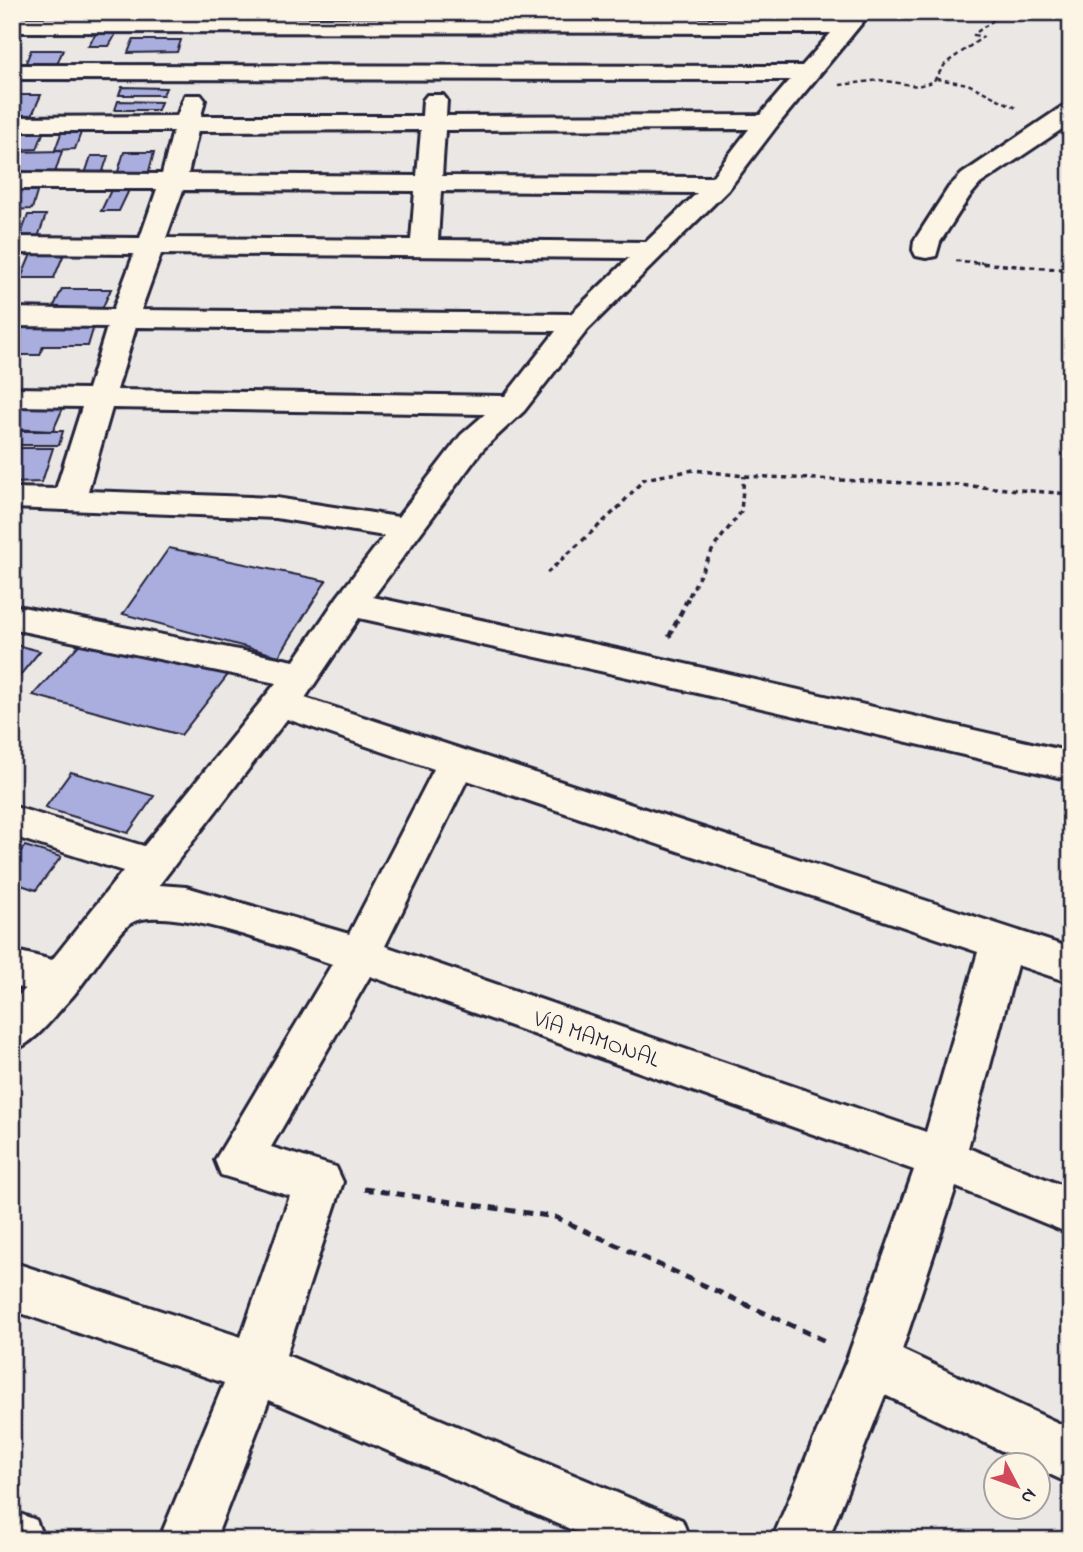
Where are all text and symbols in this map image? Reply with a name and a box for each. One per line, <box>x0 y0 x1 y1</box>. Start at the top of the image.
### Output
street label: VÍA MAMONAL <box>528 1003 664 1078</box>
north arrow <box>982 1450 1052 1520</box>
text: N <box>1013 1482 1042 1509</box>

